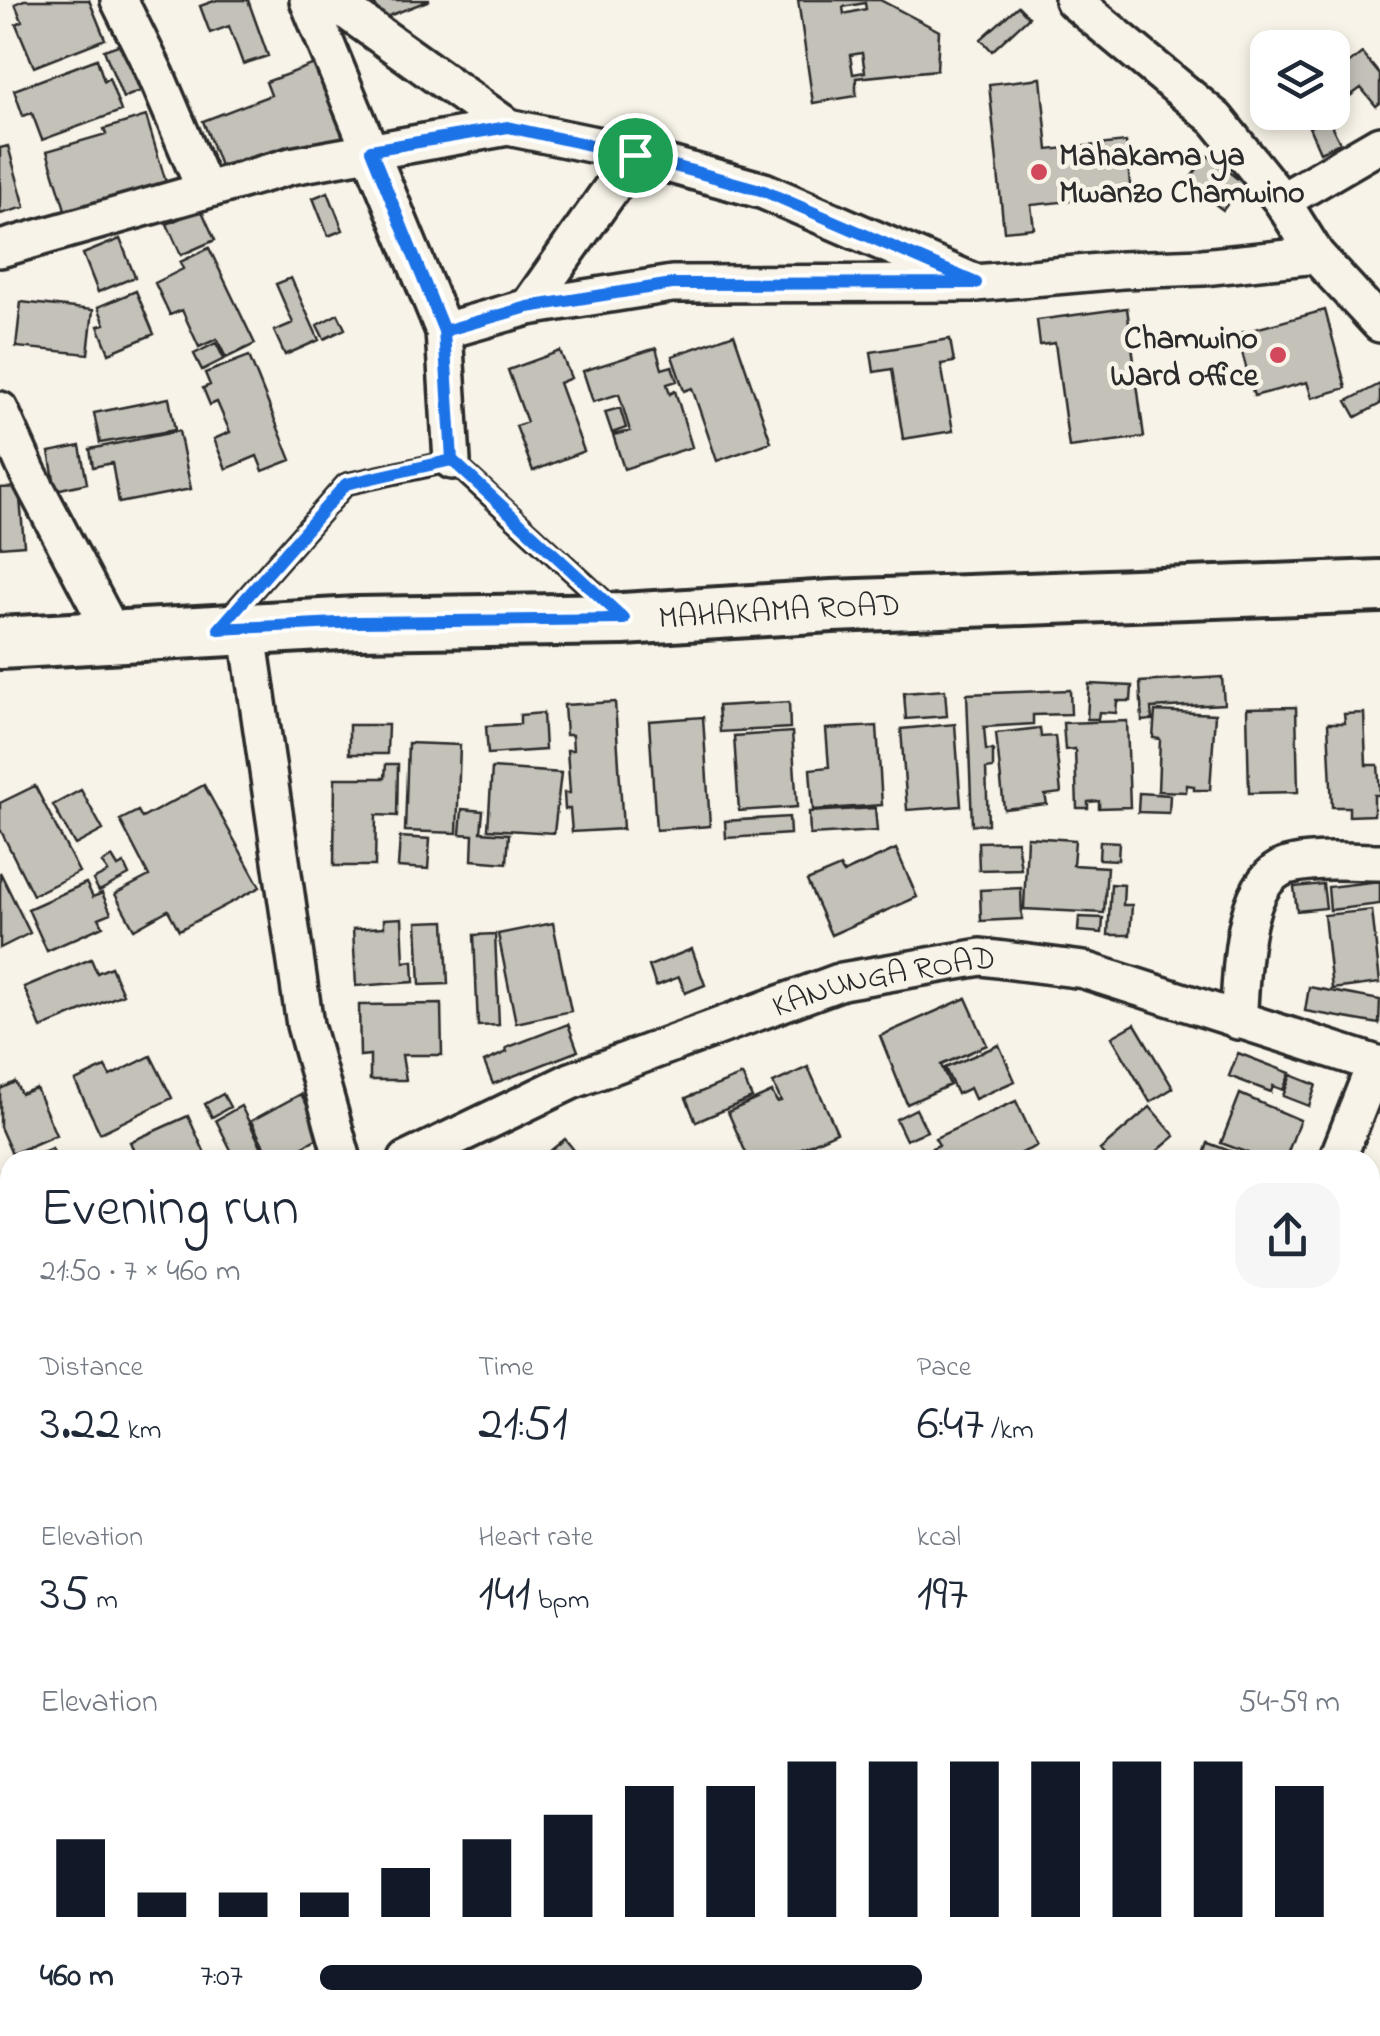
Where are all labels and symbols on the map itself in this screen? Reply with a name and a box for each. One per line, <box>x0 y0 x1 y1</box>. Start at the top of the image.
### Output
pin <box>593 113 678 198</box>
place label: Mahakama ya Mwanzo Chamwino <box>1059 134 1305 218</box>
marker: Mahakama ya Mwanzo Chamwino <box>1028 161 1050 183</box>
place label: Chamwino Ward office <box>1110 317 1260 401</box>
marker: Chamwino Ward office <box>1267 344 1289 366</box>
street label: MAHAKAMA ROAD <box>657 584 901 644</box>
street label: KANUNGA ROAD <box>766 936 998 1032</box>

